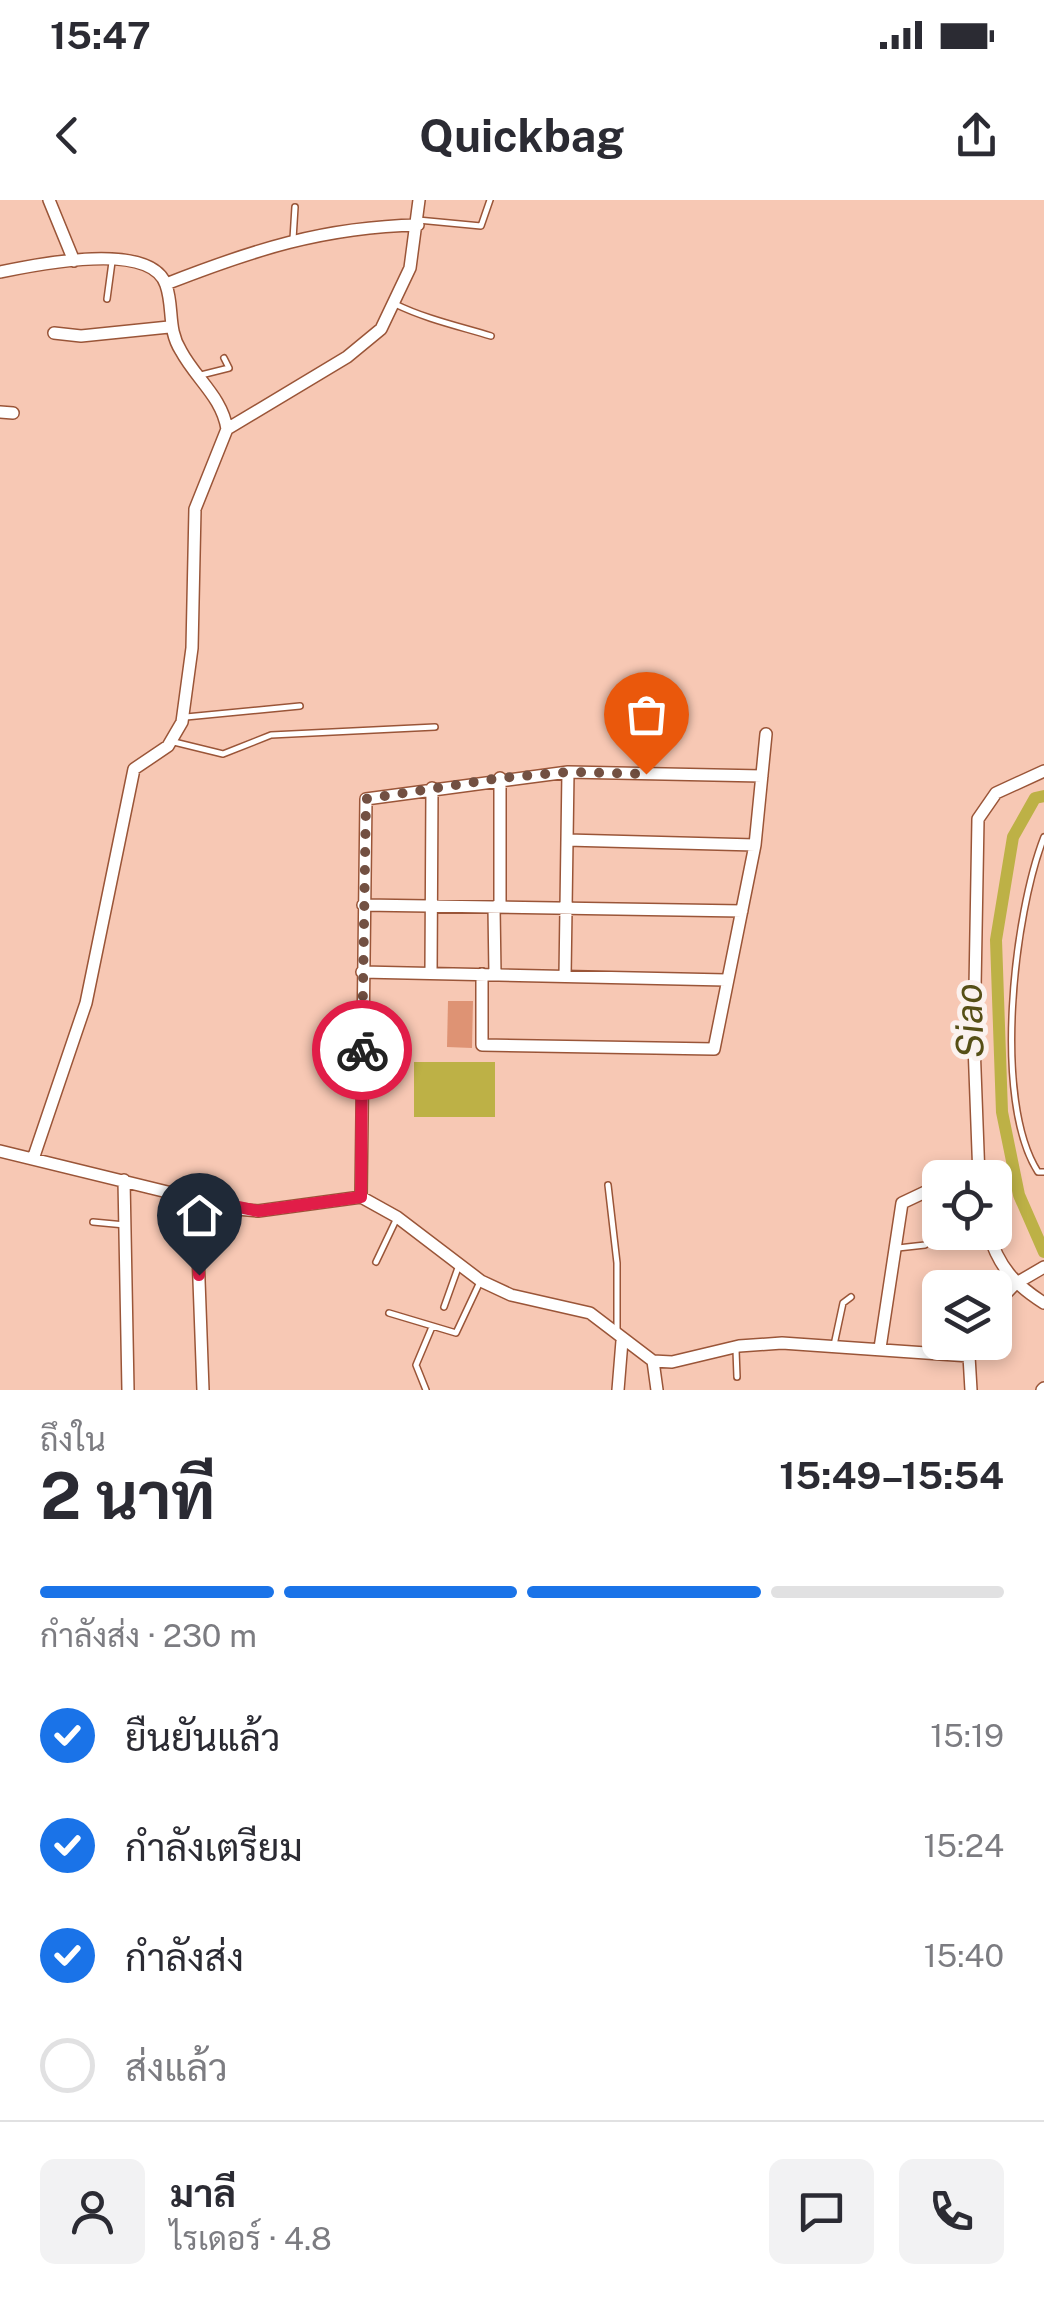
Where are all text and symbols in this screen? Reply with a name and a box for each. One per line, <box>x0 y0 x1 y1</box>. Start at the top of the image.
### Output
text: 15:47 <box>50 13 151 58</box>
icon: back <box>40 108 95 163</box>
icon: share <box>949 108 1004 163</box>
text: Quickbag <box>419 109 625 162</box>
pin <box>604 672 689 775</box>
icon: bag <box>619 687 674 742</box>
water label: Siao <box>945 983 993 1059</box>
courier <box>312 1000 412 1100</box>
icon: bike <box>335 1023 390 1078</box>
map controls <box>922 1160 1012 1360</box>
button: locate <box>922 1160 1012 1250</box>
pin <box>157 1173 242 1276</box>
icon: home <box>172 1188 227 1243</box>
button: layers <box>922 1270 1012 1360</box>
text: ถึงใน <box>40 1421 106 1458</box>
text: 15:49–15:54 <box>779 1453 1004 1498</box>
text: 2 นาที <box>40 1457 215 1534</box>
text: กำลังส่ง · 230 m <box>40 1617 257 1654</box>
icon: check <box>40 1708 95 1763</box>
text: ยืนยันแล้ว <box>125 1715 280 1760</box>
text: 15:19 <box>930 1717 1004 1754</box>
icon: check <box>40 1818 95 1873</box>
text: กำลังเตรียม <box>125 1825 303 1870</box>
text: 15:24 <box>923 1827 1004 1864</box>
icon: check <box>40 1928 95 1983</box>
text: กำลังส่ง <box>125 1935 244 1980</box>
text: 15:40 <box>924 1937 1004 1974</box>
text: ส่งแล้ว <box>125 2045 228 2090</box>
button: person <box>40 2159 145 2264</box>
button: chat <box>769 2159 874 2264</box>
button: phone <box>899 2159 1004 2264</box>
text: มาลี <box>170 2171 236 2216</box>
text: ไรเดอร์ · 4.8 <box>170 2220 332 2257</box>

